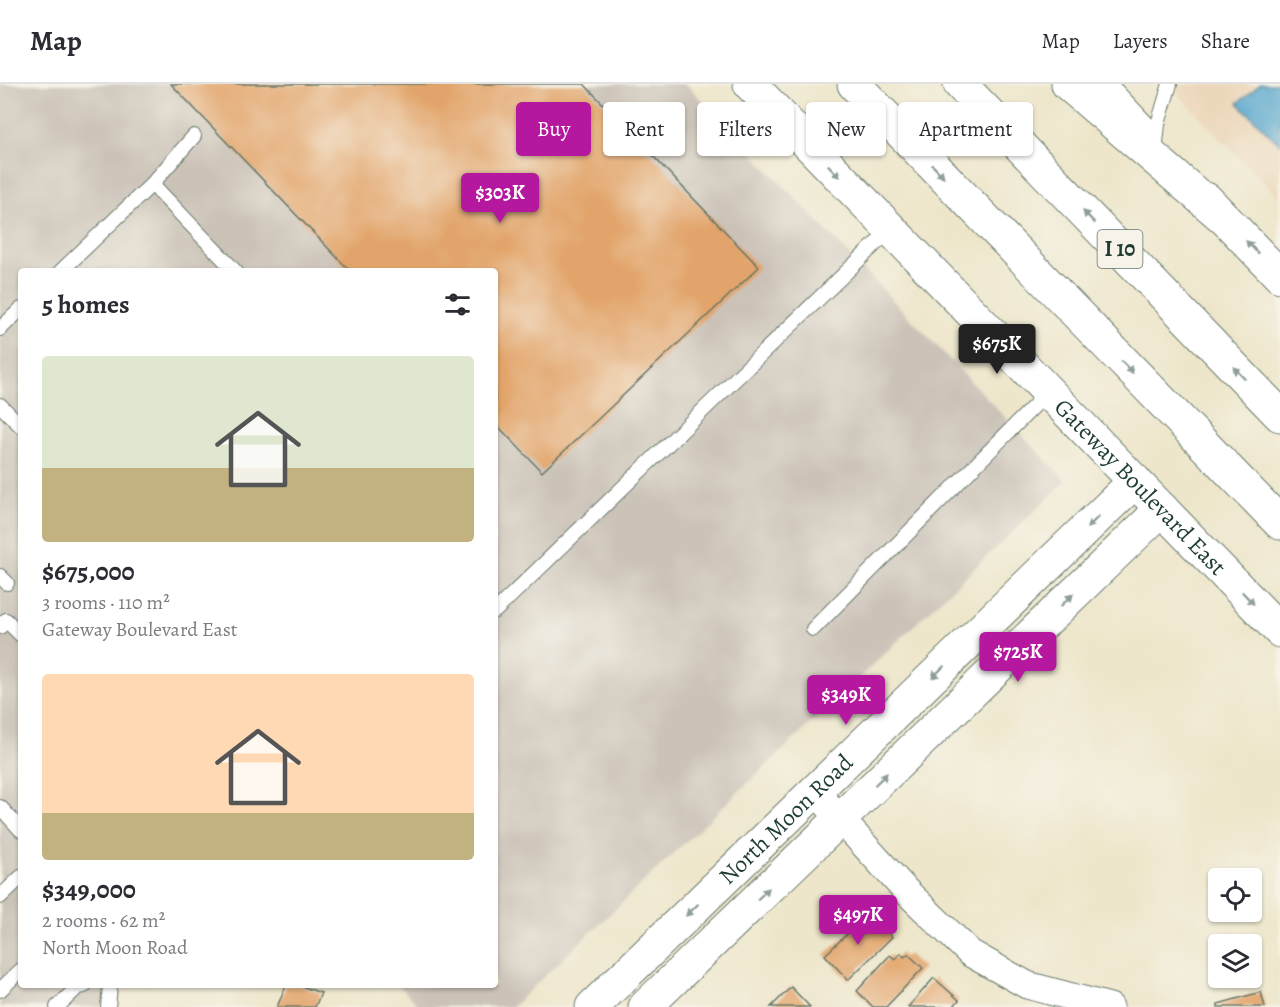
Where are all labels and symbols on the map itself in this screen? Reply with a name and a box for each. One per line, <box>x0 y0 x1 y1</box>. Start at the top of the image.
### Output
one-way arrow <box>827 164 841 178</box>
one-way arrow <box>931 164 945 179</box>
pin: $303K <box>458 173 542 224</box>
one-way arrow <box>1082 210 1096 225</box>
road number: I 10 <box>1098 230 1142 268</box>
one-way arrow <box>1246 241 1260 255</box>
pin: $675K <box>955 324 1039 375</box>
one-way arrow <box>1120 359 1134 373</box>
one-way arrow <box>1233 366 1247 380</box>
street label: Gateway Boulevard East <box>1047 392 1234 582</box>
one-way arrow <box>1086 515 1101 528</box>
one-way arrow <box>1240 590 1254 604</box>
one-way arrow <box>1060 594 1074 608</box>
pin: $725K <box>976 632 1060 683</box>
one-way arrow <box>931 665 945 679</box>
pin: $349K <box>804 675 888 726</box>
street label: North Moon Road <box>712 747 860 892</box>
one-way arrow <box>874 773 888 787</box>
one-way arrow <box>756 887 770 901</box>
pin: $497K <box>816 895 900 946</box>
one-way arrow <box>684 903 699 917</box>

